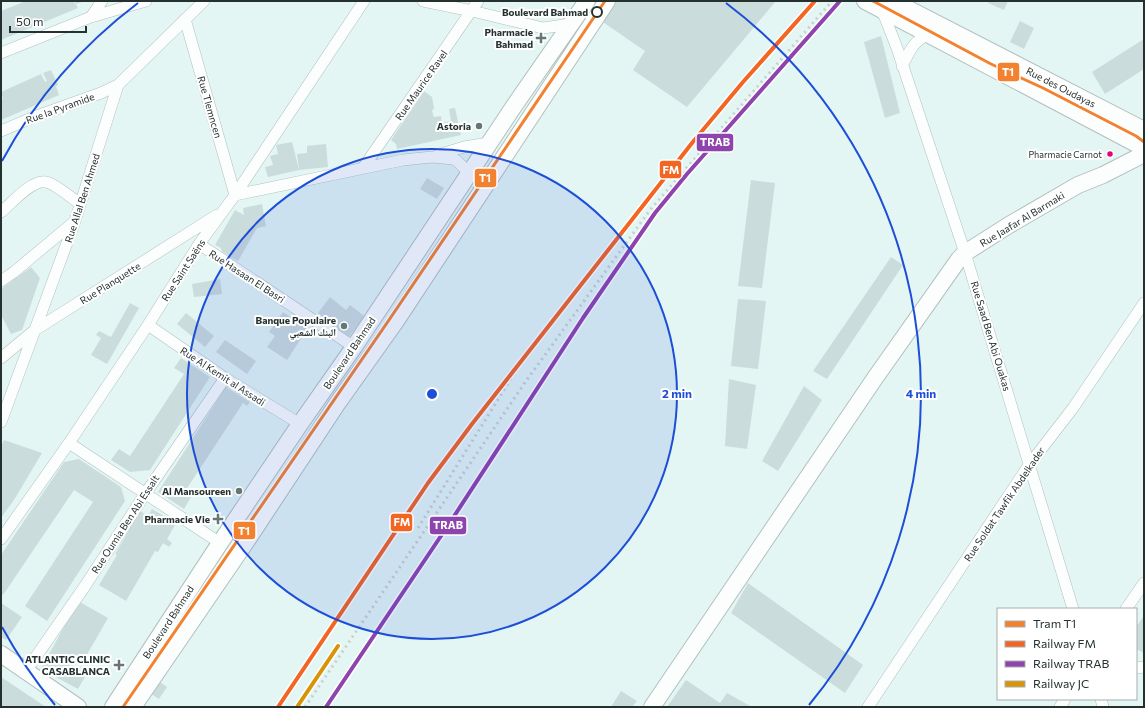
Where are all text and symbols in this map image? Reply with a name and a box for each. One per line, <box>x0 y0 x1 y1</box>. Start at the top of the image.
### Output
place label: Boulevard Bahmad <box>502 6 588 18</box>
marker: Boulevard Bahmad <box>591 6 603 18</box>
scale bar <box>10 8 86 34</box>
text: 50 m <box>16 14 44 28</box>
place label: Pharmacie Bahmad <box>484 26 533 50</box>
marker: Pharmacie Bahmad <box>536 33 546 43</box>
street label: Rue Maurice Ravel <box>392 48 450 122</box>
line badge: T1 <box>997 62 1020 82</box>
street label: Rue des Oudayas <box>1024 64 1098 110</box>
text: T1 <box>1002 65 1014 78</box>
street label: Rue Tlemncen <box>195 75 225 139</box>
street label: Rue la Pyramide <box>24 90 96 126</box>
place label: Astoria <box>437 120 471 132</box>
marker: Astoria <box>474 121 484 131</box>
line badge: TRAB <box>696 133 734 152</box>
text: TRAB <box>700 135 730 148</box>
place label: Pharmacie Carnot <box>1028 149 1102 160</box>
marker: Pharmacie Carnot <box>1105 149 1115 159</box>
street label: Rue Allal Ben Ahmed <box>62 152 102 244</box>
line badge: FM <box>659 160 682 179</box>
text: FM <box>663 163 680 176</box>
line badge: T1 <box>474 168 497 188</box>
text: T1 <box>479 171 491 184</box>
street label: Rue Jaafar Al Barmaki <box>977 189 1067 249</box>
street label: Rue Saint Saëns <box>159 236 208 303</box>
street label: Rue Hasaan El Basri <box>207 247 287 305</box>
street label: Rue Planquette <box>77 260 143 306</box>
street label: Rue Saad Ben Abi Ouakas <box>969 280 1014 393</box>
place label: Banque Populaire البنك الشعبي <box>256 314 336 340</box>
street label: Boulevard Bahmad <box>320 314 378 391</box>
marker: Banque Populaire البنك الشعبي <box>339 321 349 331</box>
street label: Rue Al Kemit al Assadi <box>178 344 268 408</box>
text: 2 min <box>662 386 692 400</box>
text: 4 min <box>906 386 936 400</box>
centre of rings <box>425 387 439 401</box>
street label: Rue Soldat Tawfik Abdelkader <box>961 444 1047 564</box>
street label: Rue Oumia Ben Abi Essalt <box>89 472 161 576</box>
place label: Al Mansoureen <box>162 485 231 497</box>
marker: Al Mansoureen <box>234 486 244 496</box>
place label: Pharmacie Vie <box>144 513 210 525</box>
line badge: FM <box>390 513 413 532</box>
marker: Pharmacie Vie <box>213 514 223 524</box>
text: FM <box>394 515 411 528</box>
line badge: TRAB <box>429 516 467 535</box>
text: TRAB <box>433 518 463 531</box>
line badge: T1 <box>233 521 256 540</box>
text: T1 <box>238 524 250 537</box>
street label: Boulevard Bahmad <box>140 583 196 661</box>
legend <box>997 608 1137 700</box>
text: Tram T1 <box>1033 616 1076 630</box>
text: Railway FM <box>1033 636 1096 650</box>
place label: ATLANTIC CLINIC CASABLANCA <box>25 653 110 677</box>
text: Railway TRAB <box>1033 656 1110 670</box>
marker: ATLANTIC CLINIC CASABLANCA <box>113 659 125 671</box>
text: Railway JC <box>1033 676 1089 691</box>

